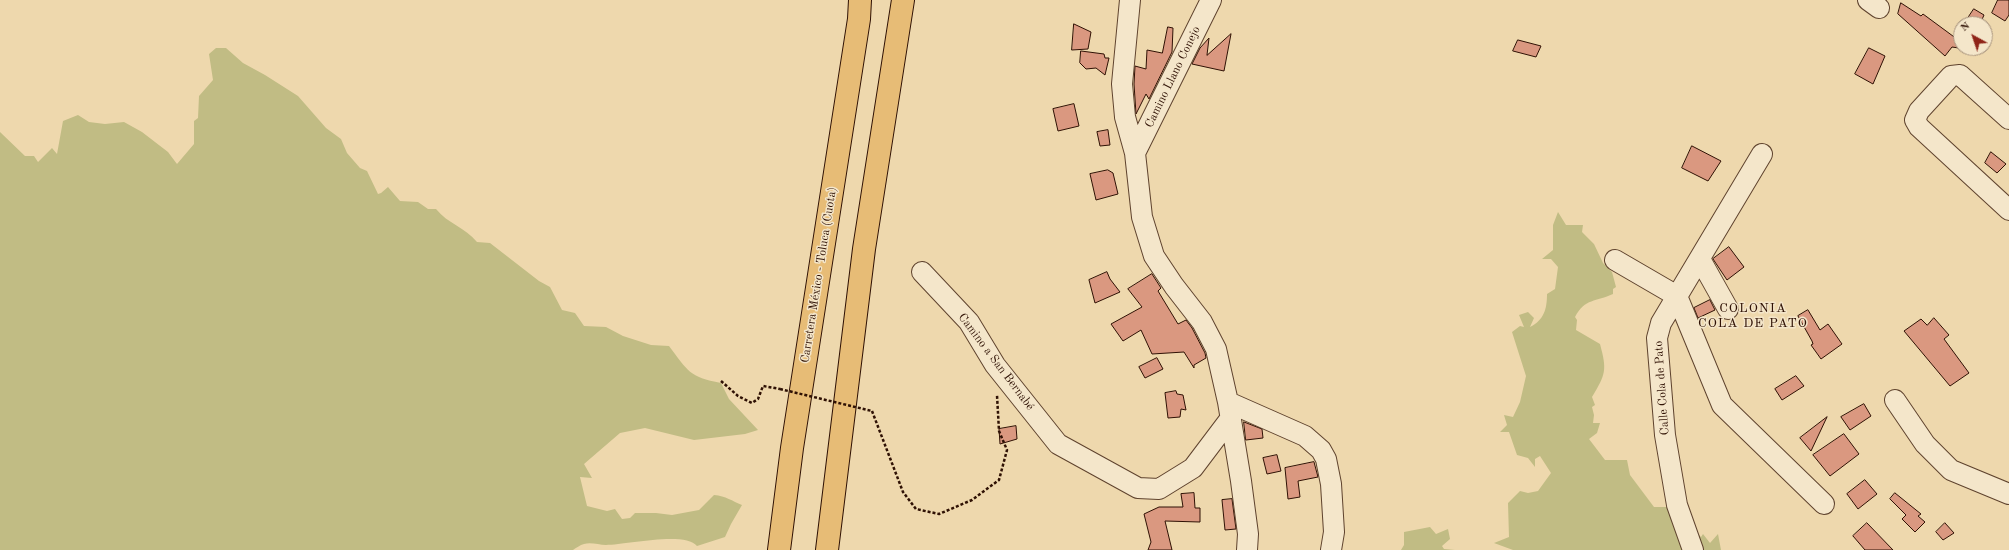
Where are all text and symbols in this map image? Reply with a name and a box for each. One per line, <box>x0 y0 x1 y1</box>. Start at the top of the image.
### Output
north arrow <box>1953 16 1993 56</box>
text: N <box>1959 20 1972 34</box>
street label: Camino Llano Conejo <box>1142 24 1204 130</box>
street label: Carretera México - Toluca (Cuota) <box>798 186 840 364</box>
district label: COLONIA COLA DE PATO <box>1698 301 1808 332</box>
street label: Camino a San Bernabé <box>955 311 1037 413</box>
street label: Calle Cola de Pato <box>1652 340 1672 436</box>

